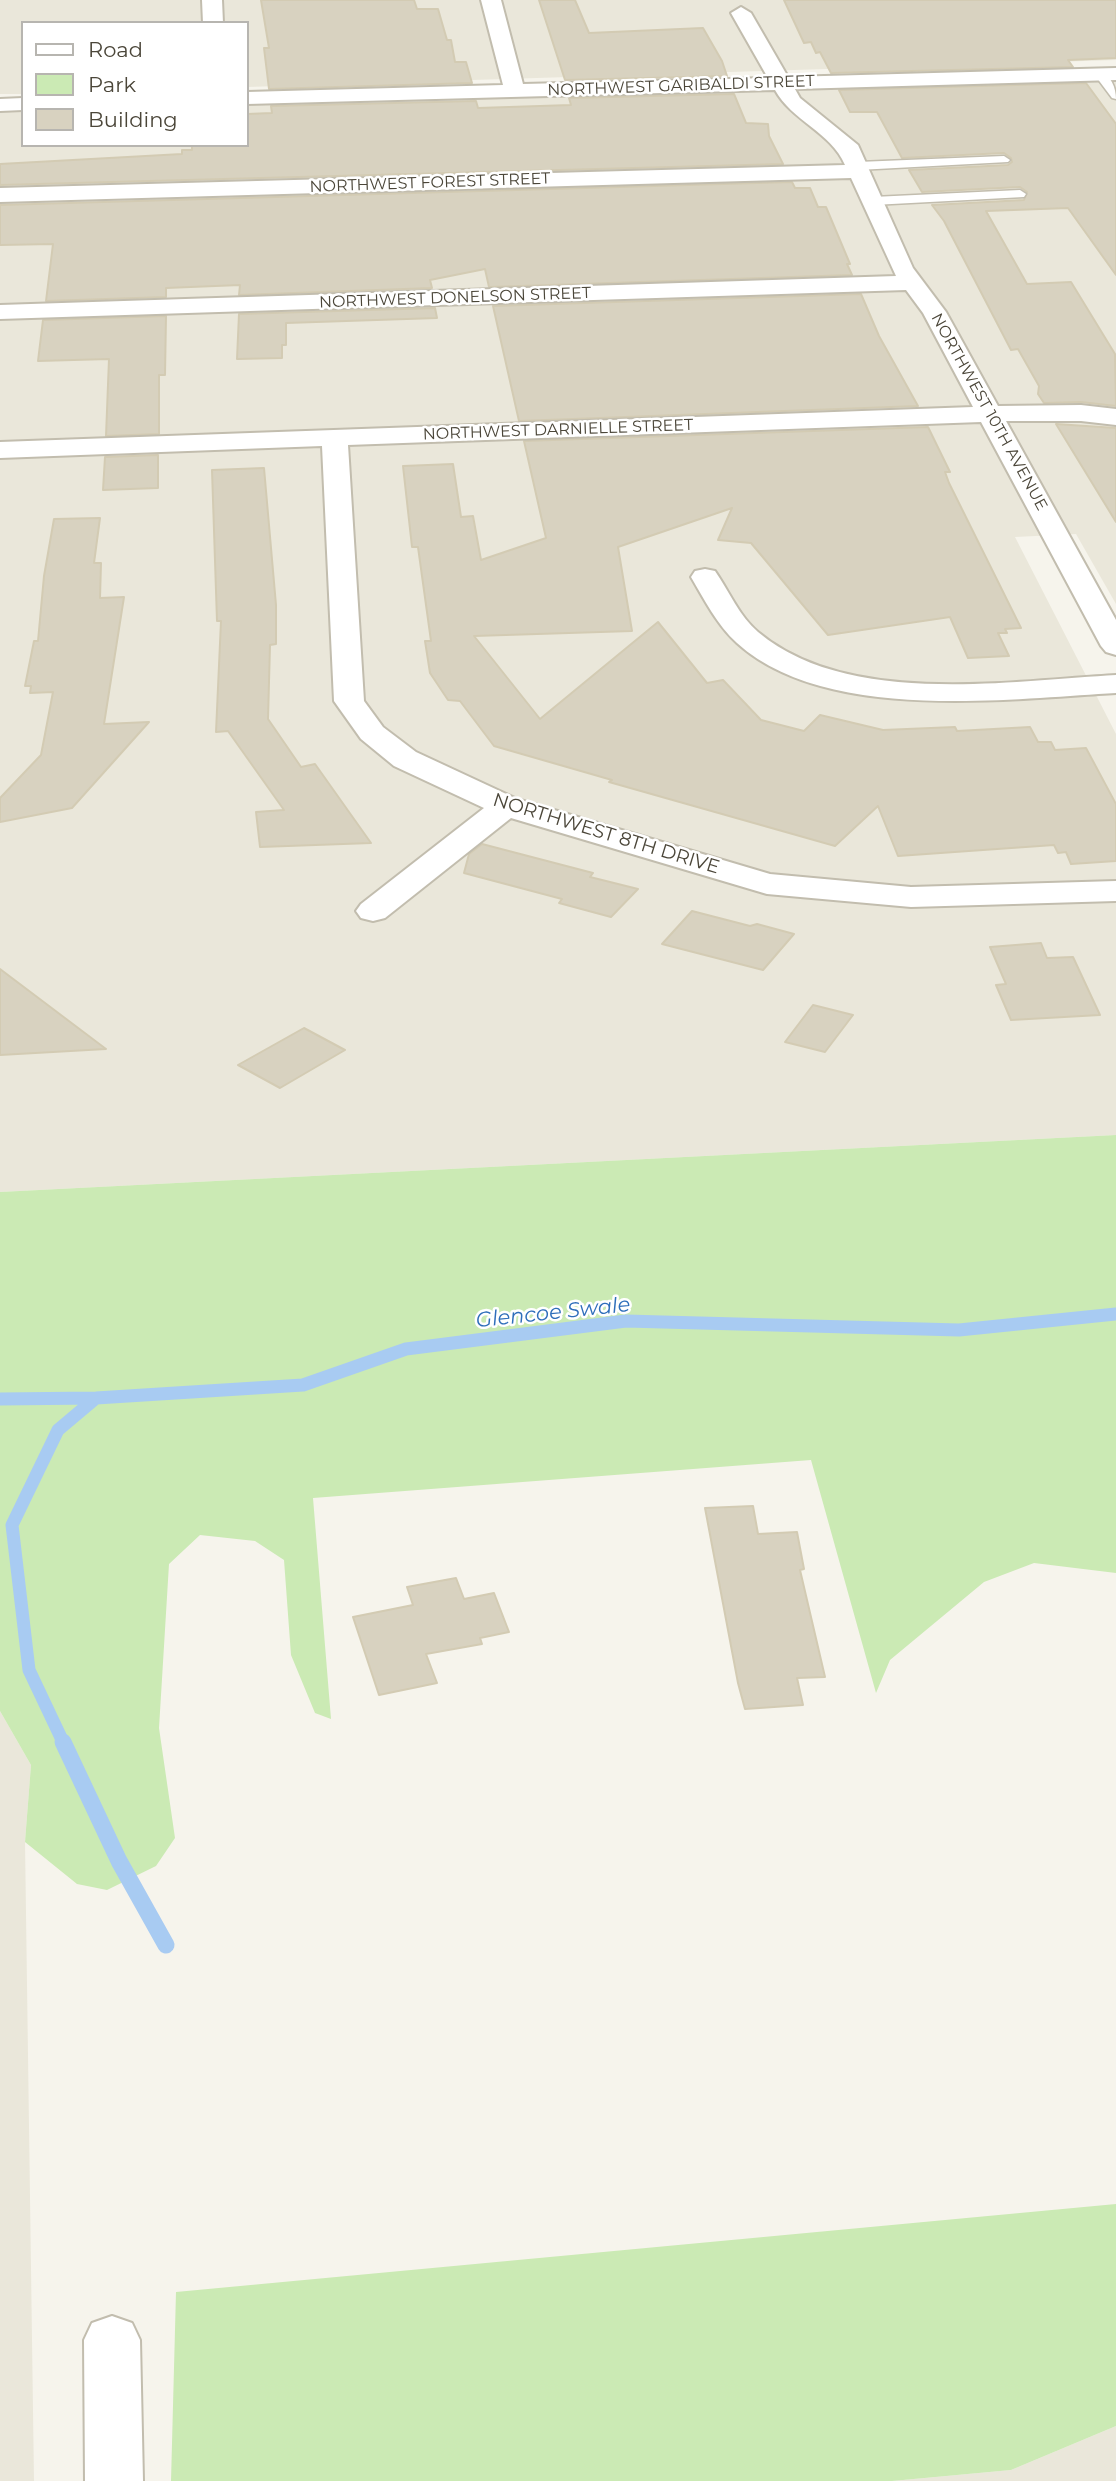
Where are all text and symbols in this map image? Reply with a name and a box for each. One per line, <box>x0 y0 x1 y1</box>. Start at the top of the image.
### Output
legend <box>21 21 248 147</box>
text: Road <box>88 37 143 62</box>
text: Park <box>88 72 136 97</box>
street label: NORTHWEST GARIBALDI STREET <box>547 72 815 100</box>
text: Building <box>88 107 178 132</box>
street label: NORTHWEST FOREST STREET <box>309 169 551 197</box>
street label: NORTHWEST DONELSON STREET <box>319 284 591 312</box>
street label: NORTHWEST 10TH AVENUE <box>927 310 1051 514</box>
street label: NORTHWEST DARNIELLE STREET <box>422 416 694 444</box>
street label: NORTHWEST 8TH DRIVE <box>490 789 722 879</box>
water label: Glencoe Swale <box>475 1292 631 1334</box>

